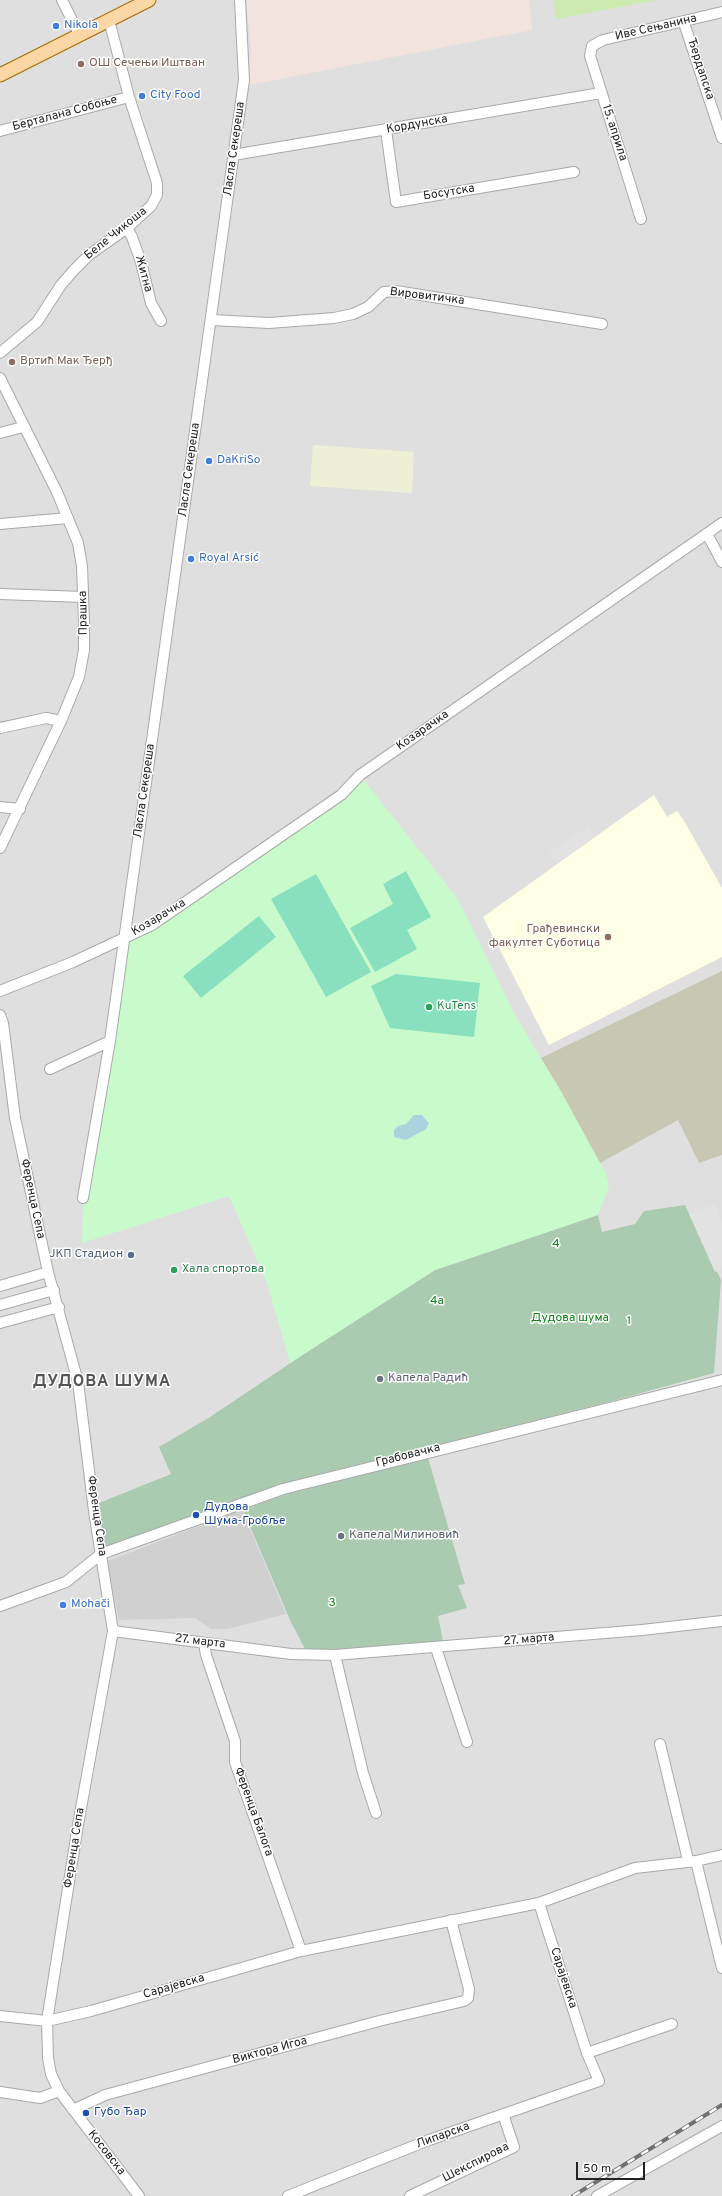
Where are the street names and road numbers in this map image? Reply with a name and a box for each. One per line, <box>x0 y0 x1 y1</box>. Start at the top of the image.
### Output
street label: Иве Сењанина <box>614 12 698 44</box>
street label: Ђердапска <box>683 36 717 102</box>
street label: Берталана Собоње <box>11 93 119 135</box>
street label: Ласла Секереша <box>221 101 249 197</box>
street label: 15. априла <box>598 103 630 163</box>
street label: Кордунска <box>385 113 449 137</box>
street label: Босутска <box>422 182 476 204</box>
street label: Беле Чикоша <box>82 204 150 264</box>
street label: Житна <box>131 254 155 294</box>
street label: Вировитичка <box>389 285 465 309</box>
street label: Ласла Секереша <box>176 422 204 518</box>
street label: Прашка <box>76 591 92 635</box>
street label: Козарачка <box>394 708 452 754</box>
street label: Ласла Секереша <box>131 743 159 839</box>
street label: Козарачка <box>129 896 189 940</box>
street label: Ференца Сепа <box>17 1158 47 1240</box>
street label: Грабовачка <box>374 1441 442 1471</box>
street label: Ференца Сепа <box>83 1475 109 1557</box>
street label: 27. марта <box>503 1631 555 1649</box>
street label: 27. марта <box>174 1632 226 1652</box>
street label: Ференца Балога <box>230 1766 276 1858</box>
street label: Ференца Сепа <box>62 1807 88 1889</box>
street label: Сарајевска <box>546 1946 580 2010</box>
street label: Сарајевска <box>142 1971 206 2003</box>
street label: Виктора Игоа <box>231 2034 309 2068</box>
street label: Липарска <box>414 2120 472 2152</box>
street label: Косовска <box>84 2128 128 2178</box>
street label: Шекспирова <box>440 2140 512 2186</box>

